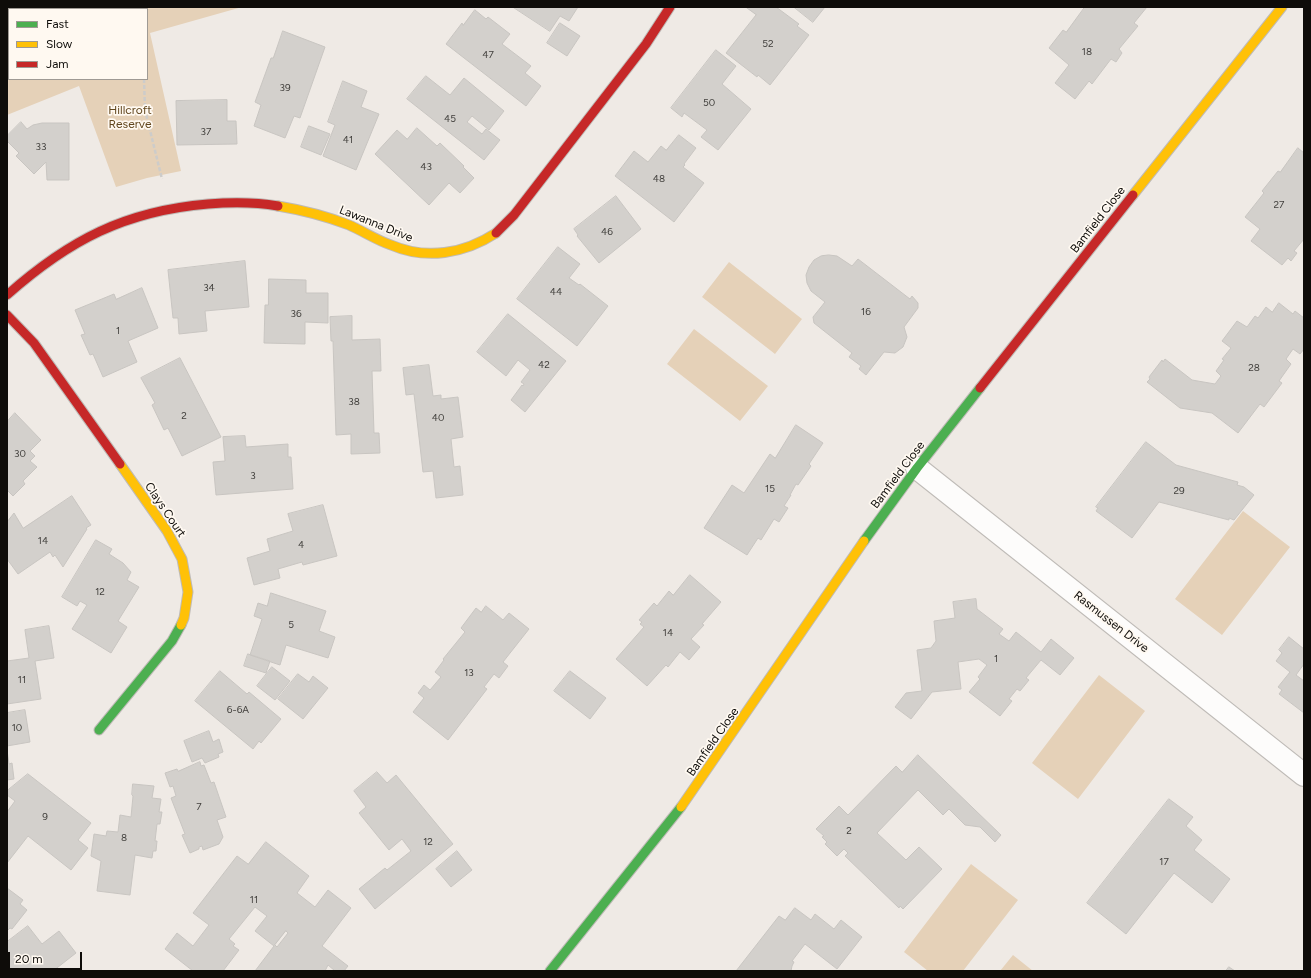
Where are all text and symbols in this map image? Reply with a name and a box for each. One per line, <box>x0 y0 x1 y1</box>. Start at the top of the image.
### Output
legend <box>8 8 148 80</box>
text: Fast <box>46 17 69 31</box>
text: Slow <box>46 37 72 51</box>
house number: 52 <box>762 38 774 50</box>
house number: 18 <box>1082 46 1092 58</box>
house number: 47 <box>482 49 494 61</box>
text: Jam <box>46 57 69 71</box>
house number: 39 <box>279 82 291 94</box>
house number: 50 <box>703 97 715 109</box>
park label: Hillcroft Reserve <box>108 103 152 131</box>
house number: 45 <box>444 113 456 125</box>
house number: 37 <box>201 126 211 138</box>
house number: 41 <box>343 134 353 146</box>
house number: 33 <box>36 141 46 153</box>
house number: 43 <box>420 161 432 173</box>
house number: 48 <box>653 173 665 185</box>
street label: Bamfield Close <box>1068 184 1128 256</box>
house number: 27 <box>1274 199 1284 211</box>
street label: Lawanna Drive <box>337 203 415 245</box>
house number: 46 <box>601 226 613 238</box>
house number: 34 <box>203 282 215 294</box>
house number: 44 <box>550 286 562 298</box>
house number: 16 <box>861 306 871 318</box>
house number: 36 <box>290 308 302 320</box>
house number: 1 <box>116 325 120 337</box>
house number: 42 <box>538 359 550 371</box>
house number: 28 <box>1248 362 1260 374</box>
house number: 38 <box>348 396 360 408</box>
house number: 2 <box>181 410 187 422</box>
house number: 40 <box>432 412 444 424</box>
street label: Bamfield Close <box>868 439 928 511</box>
house number: 30 <box>14 448 26 460</box>
house number: 3 <box>250 470 256 482</box>
street label: Clays Court <box>141 480 189 540</box>
house number: 15 <box>765 483 775 495</box>
house number: 29 <box>1173 485 1185 497</box>
house number: 14 <box>38 535 48 547</box>
house number: 4 <box>298 539 304 551</box>
house number: 12 <box>95 586 105 598</box>
street label: Rasmussen Drive <box>1071 588 1151 656</box>
house number: 5 <box>288 619 294 631</box>
house number: 14 <box>663 627 673 639</box>
house number: 1 <box>994 653 998 665</box>
house number: 13 <box>464 667 474 679</box>
house number: 11 <box>18 674 26 686</box>
house number: 6-6A <box>227 704 249 716</box>
street label: Bamfield Close <box>684 705 742 779</box>
house number: 10 <box>12 722 22 734</box>
house number: 7 <box>196 801 202 813</box>
house number: 9 <box>42 811 48 823</box>
house number: 2 <box>846 825 852 837</box>
house number: 8 <box>121 832 127 844</box>
house number: 12 <box>423 836 433 848</box>
house number: 17 <box>1159 856 1169 868</box>
house number: 11 <box>250 894 258 906</box>
scale bar <box>10 944 84 970</box>
text: 20 m <box>15 952 43 966</box>

